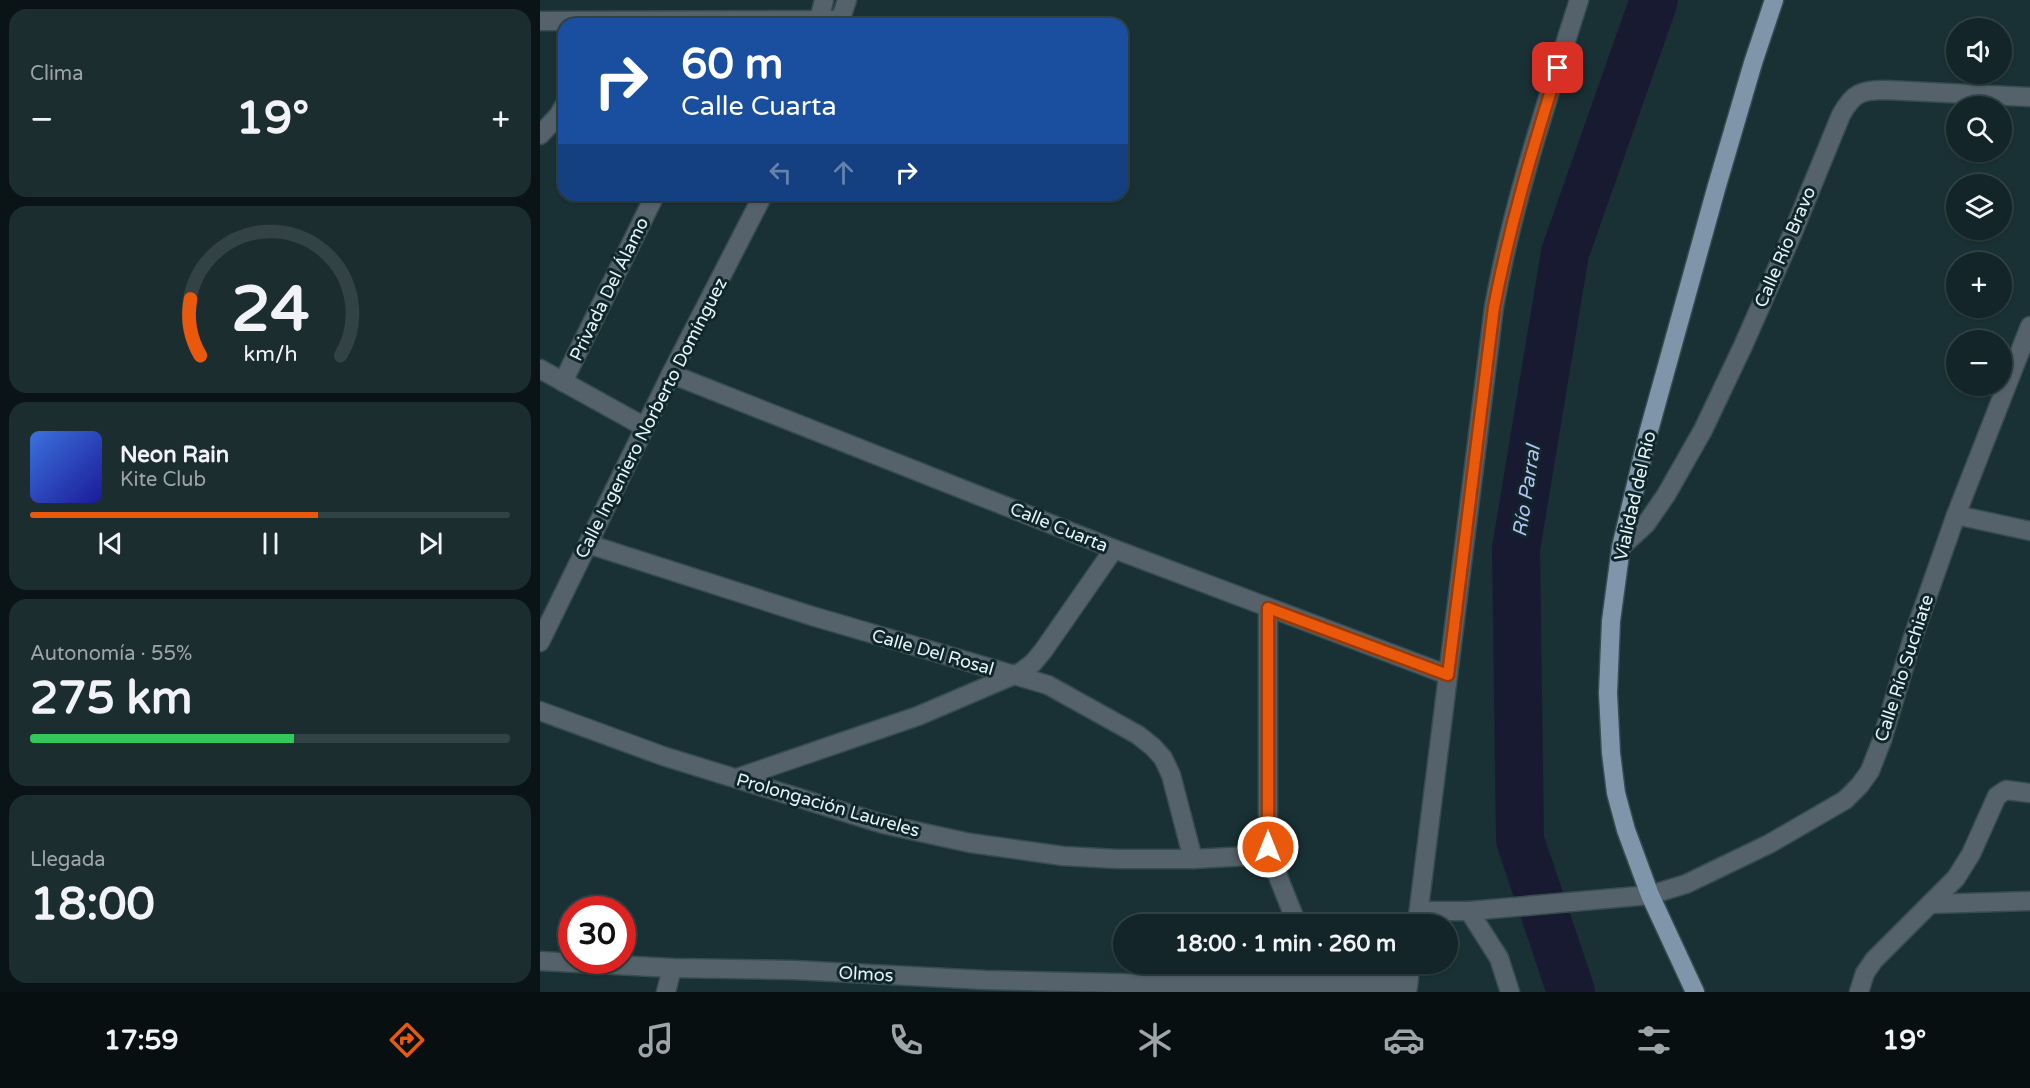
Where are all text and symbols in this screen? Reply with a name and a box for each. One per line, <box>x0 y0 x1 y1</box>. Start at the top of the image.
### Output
map controls <box>1946 18 2012 396</box>
button: sound <box>1946 18 2012 84</box>
text: 60 m <box>681 39 783 90</box>
icon: right <box>582 42 660 120</box>
pin <box>1532 42 1583 93</box>
icon: arrive <box>1541 51 1574 84</box>
text: Clima <box>30 62 83 86</box>
text: Calle Cuarta <box>681 90 837 123</box>
text: 19° <box>236 92 309 146</box>
button: search <box>1946 96 2012 162</box>
text: − <box>30 100 54 139</box>
text: + <box>491 100 510 139</box>
icon: left <box>764 156 797 189</box>
icon: ahead <box>827 156 860 189</box>
icon: right <box>890 156 923 189</box>
button: layers <box>1946 174 2012 240</box>
street label: Calle Río Bravo <box>1750 183 1820 311</box>
street label: Privada Del Álamo <box>565 214 653 364</box>
button: + <box>1946 252 2012 318</box>
text: 24 <box>231 274 309 349</box>
street label: Calle Ingeniero Norberto Domínguez <box>570 274 732 562</box>
button: − <box>1946 330 2012 396</box>
text: km/h <box>243 342 297 368</box>
street label: Vialidad del Río <box>1609 429 1661 563</box>
text: Neon Rain <box>120 442 229 468</box>
water label: Río Parral <box>1508 442 1546 539</box>
text: Kite Club <box>120 468 206 492</box>
street label: Calle Cuarta <box>1007 497 1111 557</box>
icon: previous <box>94 527 127 560</box>
icon: pause <box>254 527 287 560</box>
icon: next <box>414 527 447 560</box>
street label: Calle Río Suchiate <box>1870 592 1938 744</box>
street label: Calle Del Rosal <box>869 624 997 680</box>
text: Autonomía · 55% <box>30 642 192 666</box>
text: 275 km <box>30 672 192 726</box>
street label: Prolongación Laureles <box>734 768 922 842</box>
position arrow <box>1236 815 1300 879</box>
text: Llegada <box>30 848 106 872</box>
text: 18:00 <box>30 878 155 932</box>
speed limit sign: 30 <box>558 896 636 974</box>
text: 18:00 · 1 min · 260 m <box>1175 931 1396 957</box>
street label: Olmos <box>838 962 894 986</box>
icon: directions <box>386 1019 428 1061</box>
icon: music <box>635 1019 677 1061</box>
icon: phone <box>885 1019 927 1061</box>
icon: climate <box>1134 1019 1176 1061</box>
icon: car <box>1383 1019 1425 1061</box>
icon: filters <box>1633 1019 1675 1061</box>
text: 17:59 <box>104 1024 179 1057</box>
text: 19° <box>1882 1024 1926 1057</box>

